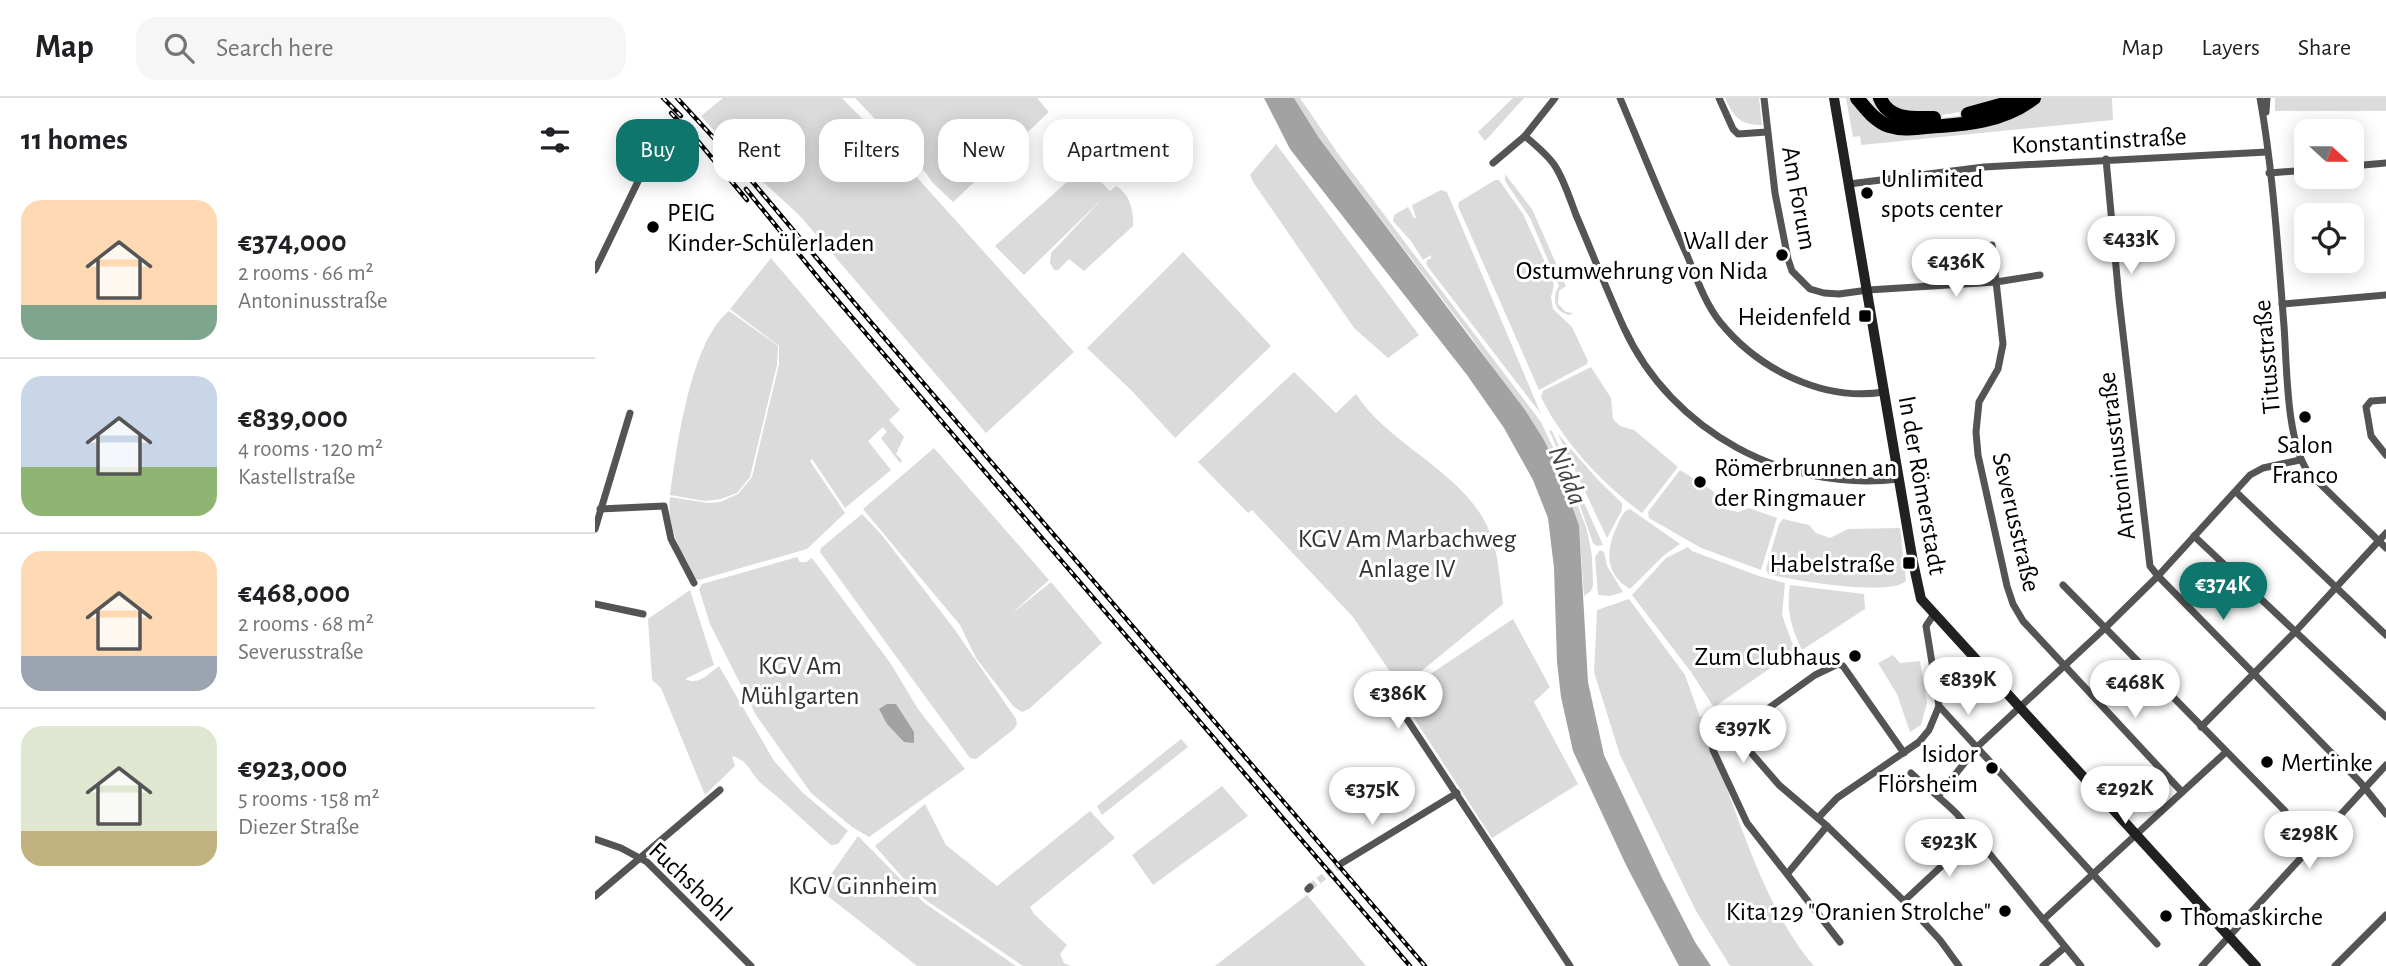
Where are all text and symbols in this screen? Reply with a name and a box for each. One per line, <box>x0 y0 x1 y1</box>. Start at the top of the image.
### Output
search box <box>136 17 626 80</box>
icon: search <box>160 29 198 67</box>
text: Map <box>35 31 94 64</box>
text: Search here <box>216 35 334 61</box>
text: Map <box>2121 36 2163 60</box>
text: Layers <box>2201 36 2260 60</box>
text: Share <box>2298 36 2351 60</box>
chip: Buy <box>616 119 699 182</box>
chip: Rent <box>713 119 805 182</box>
chip: Filters <box>819 119 924 182</box>
chip: New <box>938 119 1029 182</box>
chip: Apartment <box>1043 119 1193 182</box>
north arrow <box>2294 119 2364 189</box>
map controls <box>2294 119 2364 273</box>
icon: filters <box>536 121 574 159</box>
street label: Konstantinstraße <box>2011 123 2187 159</box>
text: 11 homes <box>21 125 128 155</box>
street label: Am Forum <box>1777 144 1821 252</box>
place label: Unlimited spots center <box>1881 166 2003 222</box>
marker: Unlimited spots center <box>1859 185 1875 201</box>
place label: PEIG Kinder-Schülerladen <box>667 200 875 256</box>
button: locate <box>2294 203 2364 273</box>
pin: €433K <box>2082 216 2180 276</box>
marker: PEIG Kinder-Schülerladen <box>645 219 661 235</box>
text: €374,000 <box>238 227 347 257</box>
text: €433K <box>2103 227 2159 250</box>
icon: home <box>77 228 161 312</box>
place label: Wall der Ostumwehrung von Nida <box>1516 228 1769 284</box>
pin: €436K <box>1907 240 2005 299</box>
marker: Wall der Ostumwehrung von Nida <box>1774 247 1790 263</box>
text: €436K <box>1928 250 1984 273</box>
text: 2 rooms · 66 m² <box>238 262 374 285</box>
text: Antoninusstraße <box>238 290 388 313</box>
street label: Titusstraße <box>2249 299 2285 415</box>
place label: Heidenfeld <box>1738 304 1851 330</box>
marker: Heidenfeld <box>1857 308 1873 324</box>
street label: Antoninusstraße <box>2094 370 2140 541</box>
street label: In der Römerstadt <box>1893 394 1951 577</box>
text: €839,000 <box>238 403 348 433</box>
icon: home <box>77 404 161 488</box>
marker: Salon Franco <box>2297 409 2313 425</box>
place label: Salon Franco <box>2272 432 2338 488</box>
text: 4 rooms · 120 m² <box>238 438 383 461</box>
water label: Nidda <box>1543 442 1592 509</box>
street label: Severusstraße <box>1987 450 2045 594</box>
place label: Römerbrunnen an der Ringmauer <box>1714 455 1897 511</box>
text: Kastellstraße <box>238 466 355 489</box>
marker: Römerbrunnen an der Ringmauer <box>1692 474 1708 490</box>
park label: KGV Am Marbachweg Anlage IV <box>1298 526 1517 582</box>
place label: Habelstraße <box>1769 551 1895 577</box>
marker: Habelstraße <box>1901 555 1917 571</box>
pin: €374K <box>2174 562 2272 622</box>
text: €374K <box>2195 573 2251 596</box>
text: €468,000 <box>238 578 350 608</box>
icon: home <box>77 579 161 663</box>
text: 2 rooms · 68 m² <box>238 613 374 636</box>
text: Severusstraße <box>238 641 364 664</box>
place label: Zum Clubhaus <box>1695 644 1841 670</box>
marker: Zum Clubhaus <box>1847 648 1863 664</box>
park label: KGV Am Mühlgarten <box>740 653 860 709</box>
pin: €839K <box>1919 658 2017 717</box>
pin: €468K <box>2086 660 2184 720</box>
text: €839K <box>1940 668 1996 691</box>
text: €468K <box>2106 671 2164 694</box>
pin: €386K <box>1349 672 1447 731</box>
text: €386K <box>1370 682 1426 705</box>
pin: €397K <box>1694 706 1792 765</box>
text: €397K <box>1715 716 1771 739</box>
place label: Isidor Flörsheim <box>1877 741 1979 797</box>
place label: Mertinke <box>2281 750 2373 776</box>
text: €923,000 <box>238 753 347 783</box>
icon: home <box>77 754 161 838</box>
marker: Mertinke <box>2259 754 2275 770</box>
marker: Isidor Flörsheim <box>1984 760 2000 776</box>
pin: €292K <box>2076 766 2174 826</box>
pin: €375K <box>1323 768 1421 827</box>
text: €292K <box>2097 777 2153 800</box>
text: €375K <box>1345 778 1399 801</box>
text: 5 rooms · 158 m² <box>238 788 380 811</box>
pin: €298K <box>2260 812 2358 871</box>
text: Diezer Straße <box>238 816 359 839</box>
pin: €923K <box>1900 820 1998 879</box>
text: €298K <box>2280 822 2338 845</box>
text: €923K <box>1921 830 1977 853</box>
street label: Fuchshohl <box>644 837 737 926</box>
park label: KGV Ginnheim <box>788 873 938 899</box>
place label: Kita 129 "Oranien Strolche" <box>1726 899 1991 925</box>
marker: Kita 129 "Oranien Strolche" <box>1997 903 2013 919</box>
place label: Thomaskirche <box>2180 904 2323 930</box>
marker: Thomaskirche <box>2158 908 2174 924</box>

